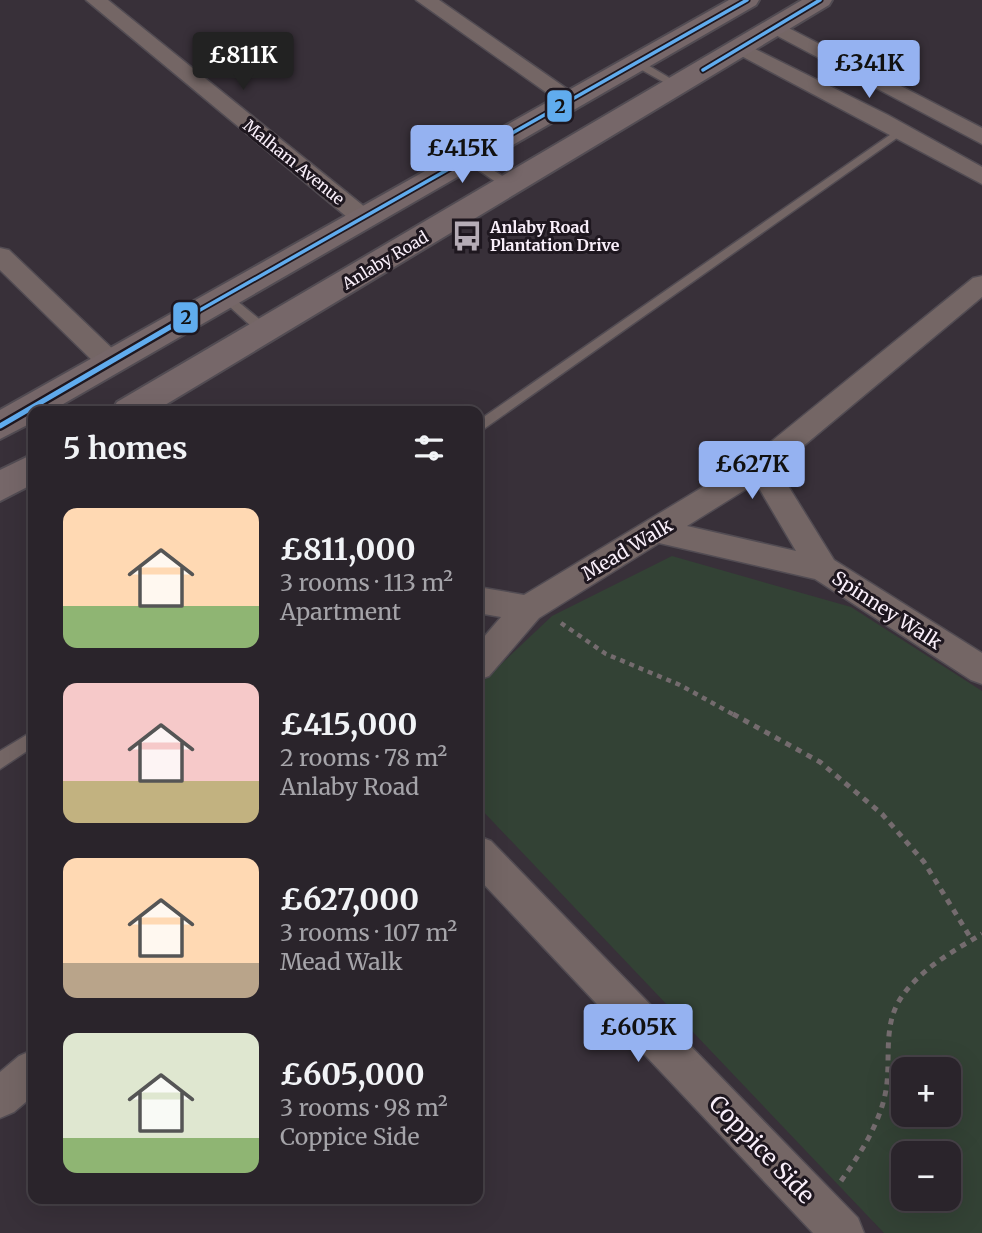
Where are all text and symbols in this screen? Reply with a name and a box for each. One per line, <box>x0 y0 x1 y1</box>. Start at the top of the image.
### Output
pin: £811K <box>194 32 292 92</box>
text: £811K <box>209 40 277 69</box>
pin: £341K <box>820 41 918 100</box>
text: £341K <box>834 48 904 77</box>
line badge: 2 <box>546 89 573 123</box>
text: 2 <box>554 94 566 118</box>
street label: Malham Avenue <box>239 115 349 209</box>
pin: £415K <box>413 125 511 185</box>
text: £415K <box>426 133 498 162</box>
place label: Anlaby Road Plantation Drive <box>489 217 620 255</box>
bus stop icon: Anlaby Road Plantation Drive <box>450 219 484 253</box>
street label: Anlaby Road <box>338 226 432 294</box>
line badge: 2 <box>172 301 199 334</box>
text: 2 <box>180 305 192 329</box>
text: 5 homes <box>63 429 188 467</box>
icon: filters <box>410 429 448 467</box>
pin: £627K <box>703 442 801 501</box>
text: £627K <box>715 449 789 478</box>
street label: Mead Walk <box>577 513 677 585</box>
text: £811,000 <box>280 530 416 568</box>
icon: home <box>119 536 203 620</box>
street label: Spinney Walk <box>828 566 946 654</box>
text: 3 rooms · 113 m² <box>280 568 453 597</box>
text: Apartment <box>280 597 401 626</box>
text: £415,000 <box>280 705 417 743</box>
icon: home <box>119 711 203 795</box>
text: 2 rooms · 78 m² <box>280 743 447 772</box>
text: Anlaby Road <box>280 772 419 801</box>
text: £627,000 <box>280 880 419 918</box>
icon: home <box>119 886 203 970</box>
text: 3 rooms · 107 m² <box>280 918 457 947</box>
text: Mead Walk <box>280 947 402 976</box>
pin: £605K <box>589 1004 687 1064</box>
text: £605K <box>600 1012 676 1041</box>
text: £605,000 <box>280 1055 425 1093</box>
map controls <box>891 1057 961 1211</box>
button: + <box>891 1057 961 1127</box>
icon: home <box>119 1061 203 1145</box>
street label: Coppice Side <box>703 1089 821 1209</box>
text: 3 rooms · 98 m² <box>280 1093 448 1122</box>
text: Coppice Side <box>280 1122 419 1151</box>
button: − <box>891 1141 961 1211</box>

